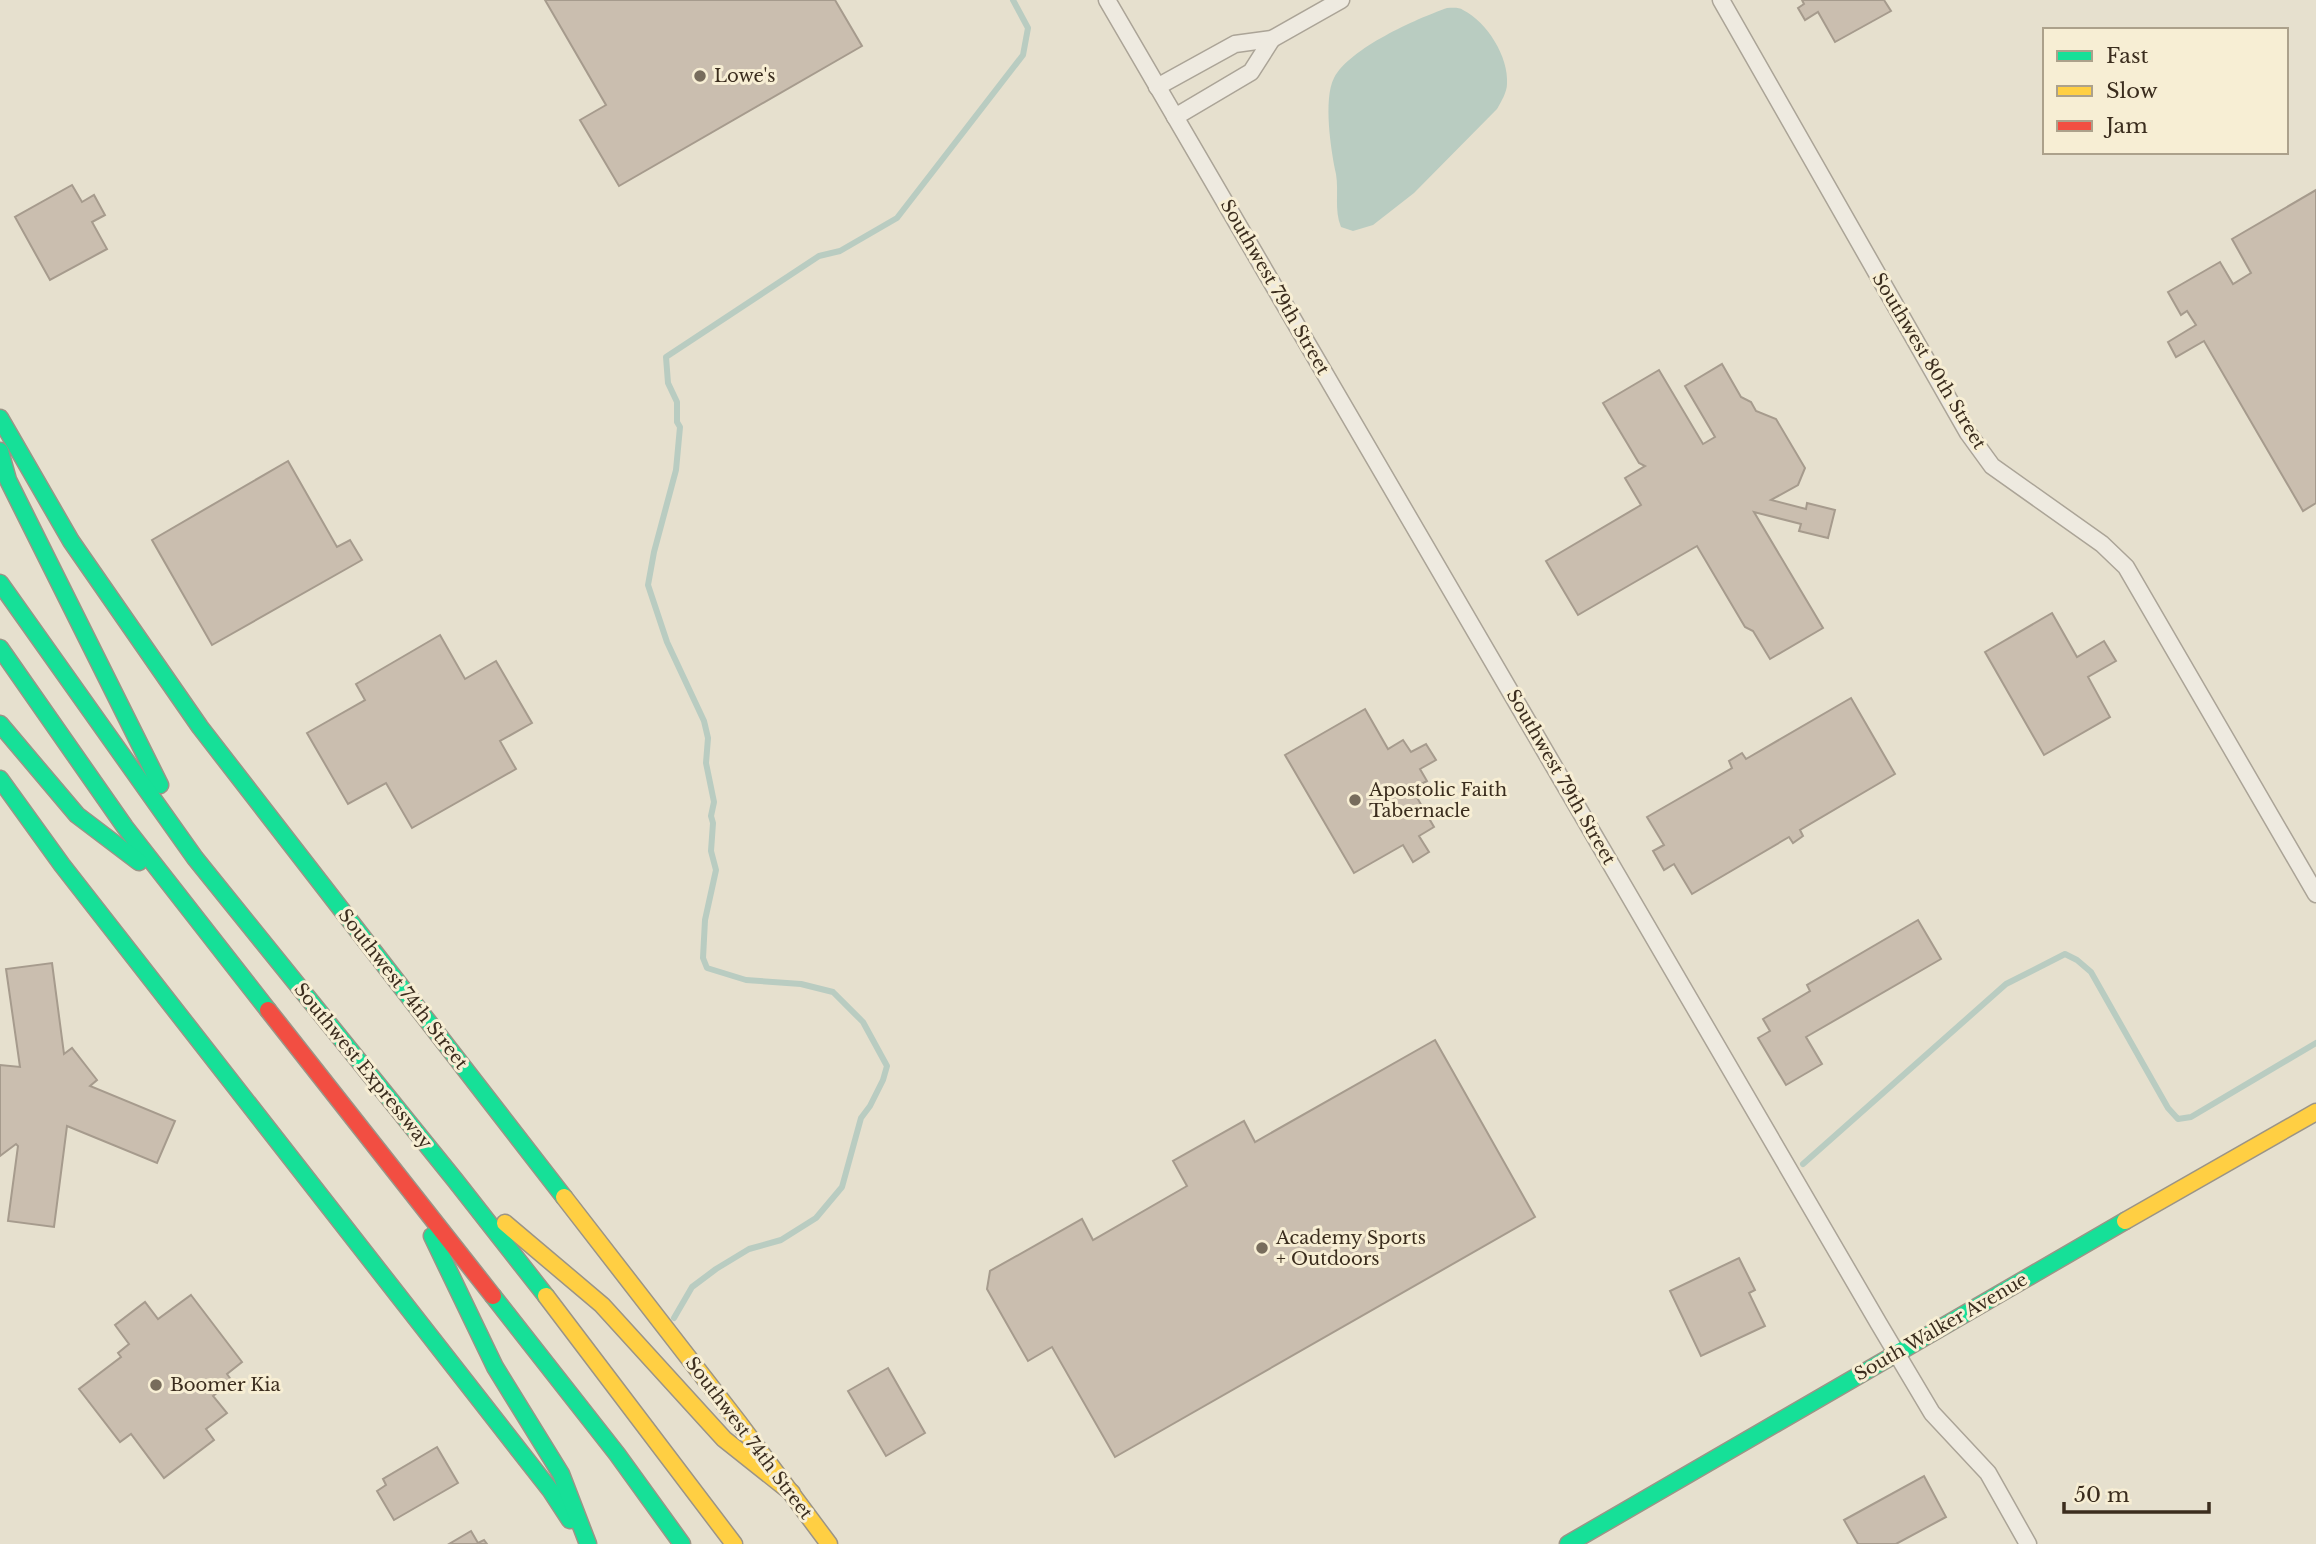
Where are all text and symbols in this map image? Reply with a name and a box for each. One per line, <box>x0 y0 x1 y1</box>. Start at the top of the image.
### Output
legend <box>2043 28 2288 154</box>
text: Fast <box>2106 43 2148 69</box>
place label: Lowe's <box>714 65 775 87</box>
marker: Lowe's <box>692 68 708 84</box>
text: Slow <box>2106 78 2158 104</box>
text: Jam <box>2103 113 2148 139</box>
street label: Southwest 79th Street <box>1216 195 1334 379</box>
street label: Southwest 80th Street <box>1868 269 1991 453</box>
street label: Southwest 79th Street <box>1502 685 1620 869</box>
place label: Apostolic Faith Tabernacle <box>1368 779 1507 822</box>
marker: Apostolic Faith Tabernacle <box>1347 792 1363 808</box>
street label: Southwest 74th Street <box>334 904 473 1074</box>
street label: Southwest Expressway <box>289 979 437 1154</box>
place label: Academy Sports + Outdoors <box>1275 1227 1426 1270</box>
marker: Academy Sports + Outdoors <box>1254 1240 1270 1256</box>
street label: South Walker Avenue <box>1850 1268 2032 1386</box>
street label: Southwest 74th Street <box>681 1353 817 1524</box>
place label: Boomer Kia <box>170 1374 280 1396</box>
marker: Boomer Kia <box>148 1377 164 1393</box>
scale bar <box>2064 1470 2209 1514</box>
text: 50 m <box>2074 1482 2130 1508</box>

